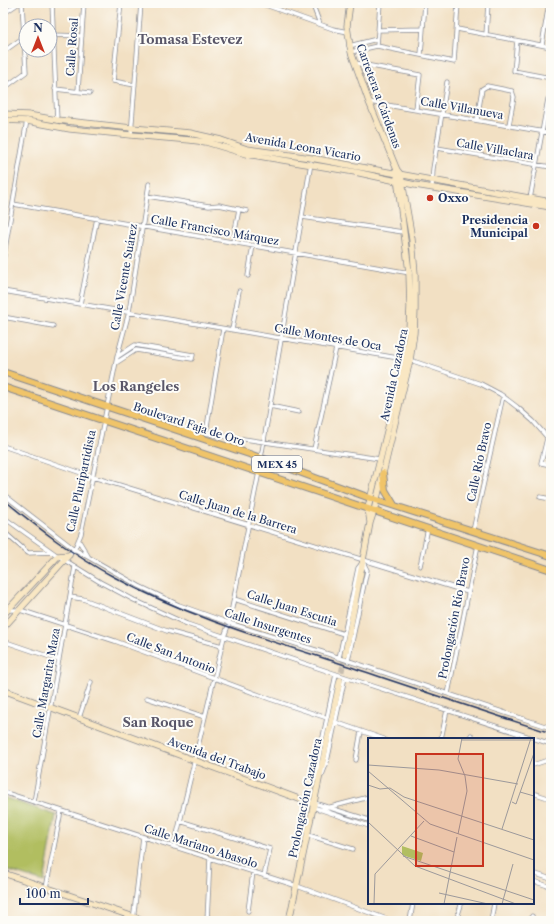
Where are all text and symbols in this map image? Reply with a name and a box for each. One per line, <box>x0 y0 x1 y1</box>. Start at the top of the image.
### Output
street label: Calle Rosal <box>63 17 81 77</box>
north arrow <box>18 18 58 58</box>
text: N <box>33 21 43 35</box>
district label: Tomasa Estevez <box>137 31 243 47</box>
street label: Carretera a Cárdenas <box>354 42 405 151</box>
street label: Calle Villanueva <box>419 94 505 122</box>
street label: Avenida Leona Vicario <box>243 130 362 164</box>
street label: Calle Villaclara <box>455 135 535 163</box>
place label: Oxxo <box>438 191 468 205</box>
marker: Oxxo <box>425 193 435 203</box>
street label: Calle Francisco Márquez <box>150 212 281 248</box>
place label: Presidencia Municipal <box>462 213 529 240</box>
marker: Presidencia Municipal <box>531 221 541 231</box>
street label: Calle Vicente Suárez <box>108 222 140 331</box>
street label: Calle Montes de Oca <box>273 321 383 353</box>
street label: Avenida Cazadora <box>377 327 411 424</box>
district label: Los Rangeles <box>93 378 179 394</box>
street label: Boulevard Faja de Oro <box>131 399 247 449</box>
street label: Calle Río Bravo <box>464 421 494 503</box>
street label: Calle Pluripartidista <box>63 428 99 533</box>
road number: MEX 45 <box>252 456 302 472</box>
street label: Calle Juan de la Barrera <box>177 487 299 537</box>
street label: Prolongación Río Bravo <box>435 556 473 680</box>
street label: Calle Juan Escutia <box>245 587 339 629</box>
street label: Calle Insurgentes <box>223 605 313 647</box>
street label: Calle Margarita Maza <box>29 627 63 739</box>
street label: Calle San Antonio <box>124 630 218 677</box>
district label: San Roque <box>122 714 194 730</box>
street label: Avenida del Trabajo <box>165 733 268 782</box>
street label: Prolongación Cazadora <box>285 737 325 859</box>
inset map <box>368 738 534 904</box>
street label: Calle Mariano Abasolo <box>142 821 260 871</box>
scale bar <box>20 880 88 906</box>
text: 100 m <box>26 886 61 901</box>

